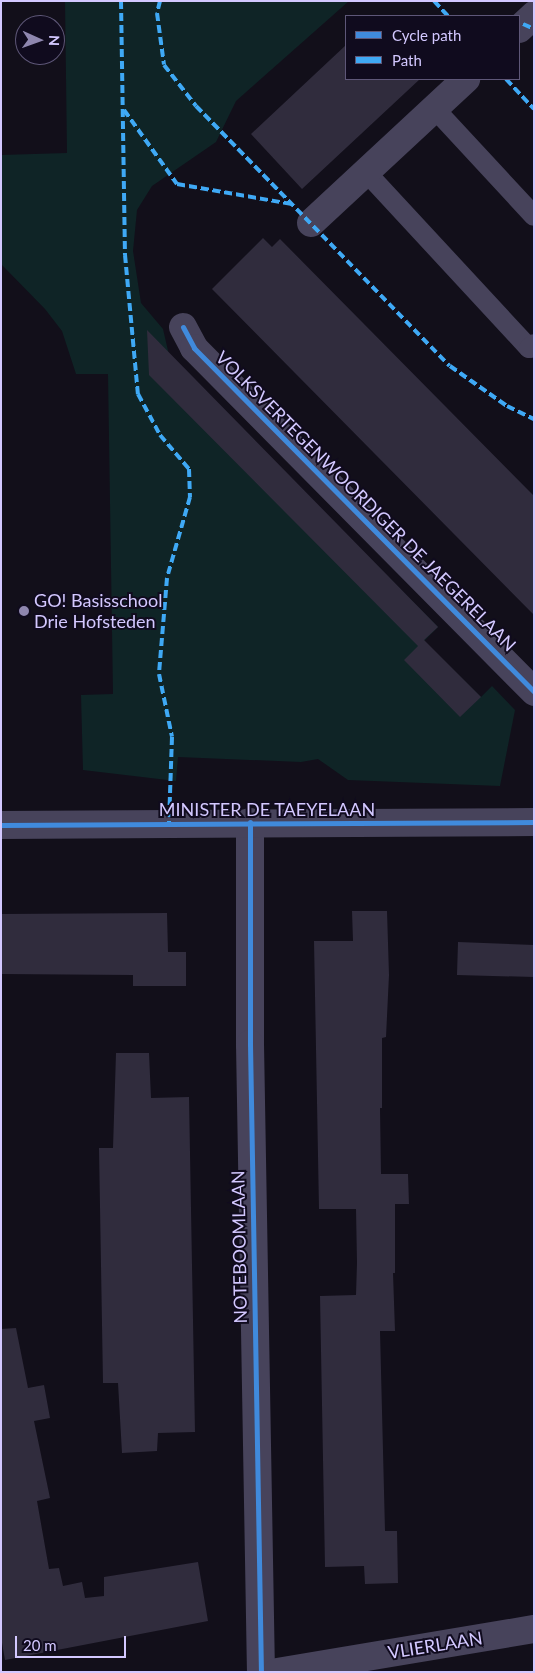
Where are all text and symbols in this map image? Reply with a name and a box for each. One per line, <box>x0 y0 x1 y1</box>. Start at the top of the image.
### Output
north arrow <box>15 15 65 65</box>
legend <box>345 15 520 80</box>
text: Cycle path <box>392 26 461 44</box>
text: N <box>46 35 63 46</box>
text: Path <box>392 51 422 69</box>
street label: VOLKSVERTEGENWOORDIGER DE JAEGERELAAN <box>211 346 521 656</box>
place label: GO! Basisschool Drie Hofsteden <box>34 590 162 632</box>
marker: GO! Basisschool Drie Hofsteden <box>18 605 30 617</box>
street label: MINISTER DE TAEYELAAN <box>159 798 375 820</box>
street label: NOTEBOOMLAAN <box>227 1170 251 1324</box>
scale bar <box>18 1626 129 1658</box>
street label: VLIERLAAN <box>386 1627 484 1663</box>
text: 20 m <box>23 1636 57 1654</box>

